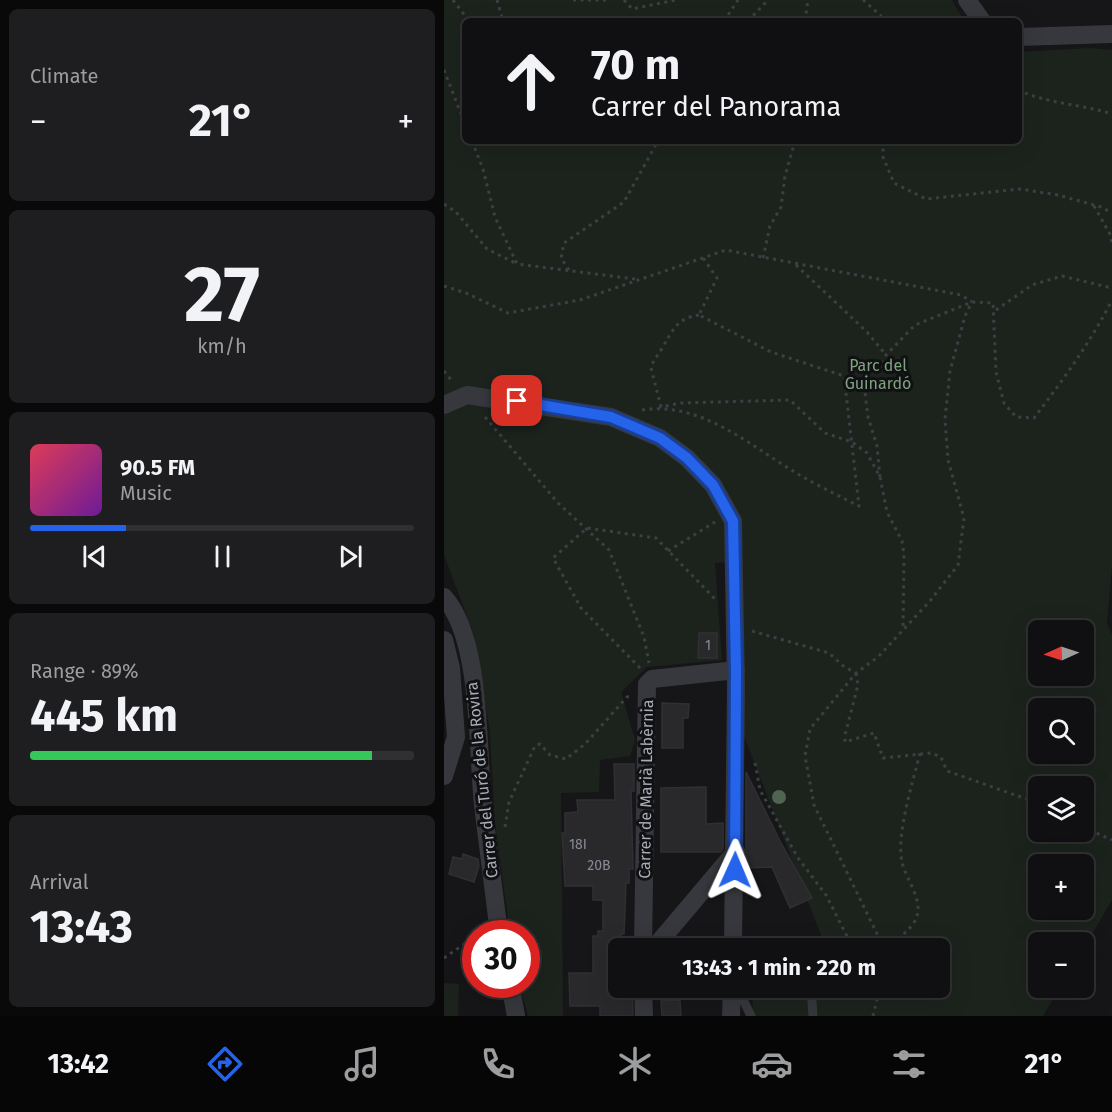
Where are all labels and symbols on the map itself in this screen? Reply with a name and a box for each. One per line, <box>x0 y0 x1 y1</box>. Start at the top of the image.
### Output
park label: Parc del Guinardó <box>845 356 911 393</box>
pin <box>491 375 542 426</box>
north arrow <box>1028 620 1094 686</box>
house number: 1 <box>705 637 711 654</box>
street label: Carrer del Turó de la Rovira <box>462 681 502 879</box>
street label: Carrer de Marià Labèrnia <box>635 699 657 879</box>
house number: 18I <box>569 836 587 853</box>
position arrow <box>703 838 767 902</box>
house number: 20B <box>587 857 611 874</box>
speed limit sign: 30 <box>462 920 540 998</box>

